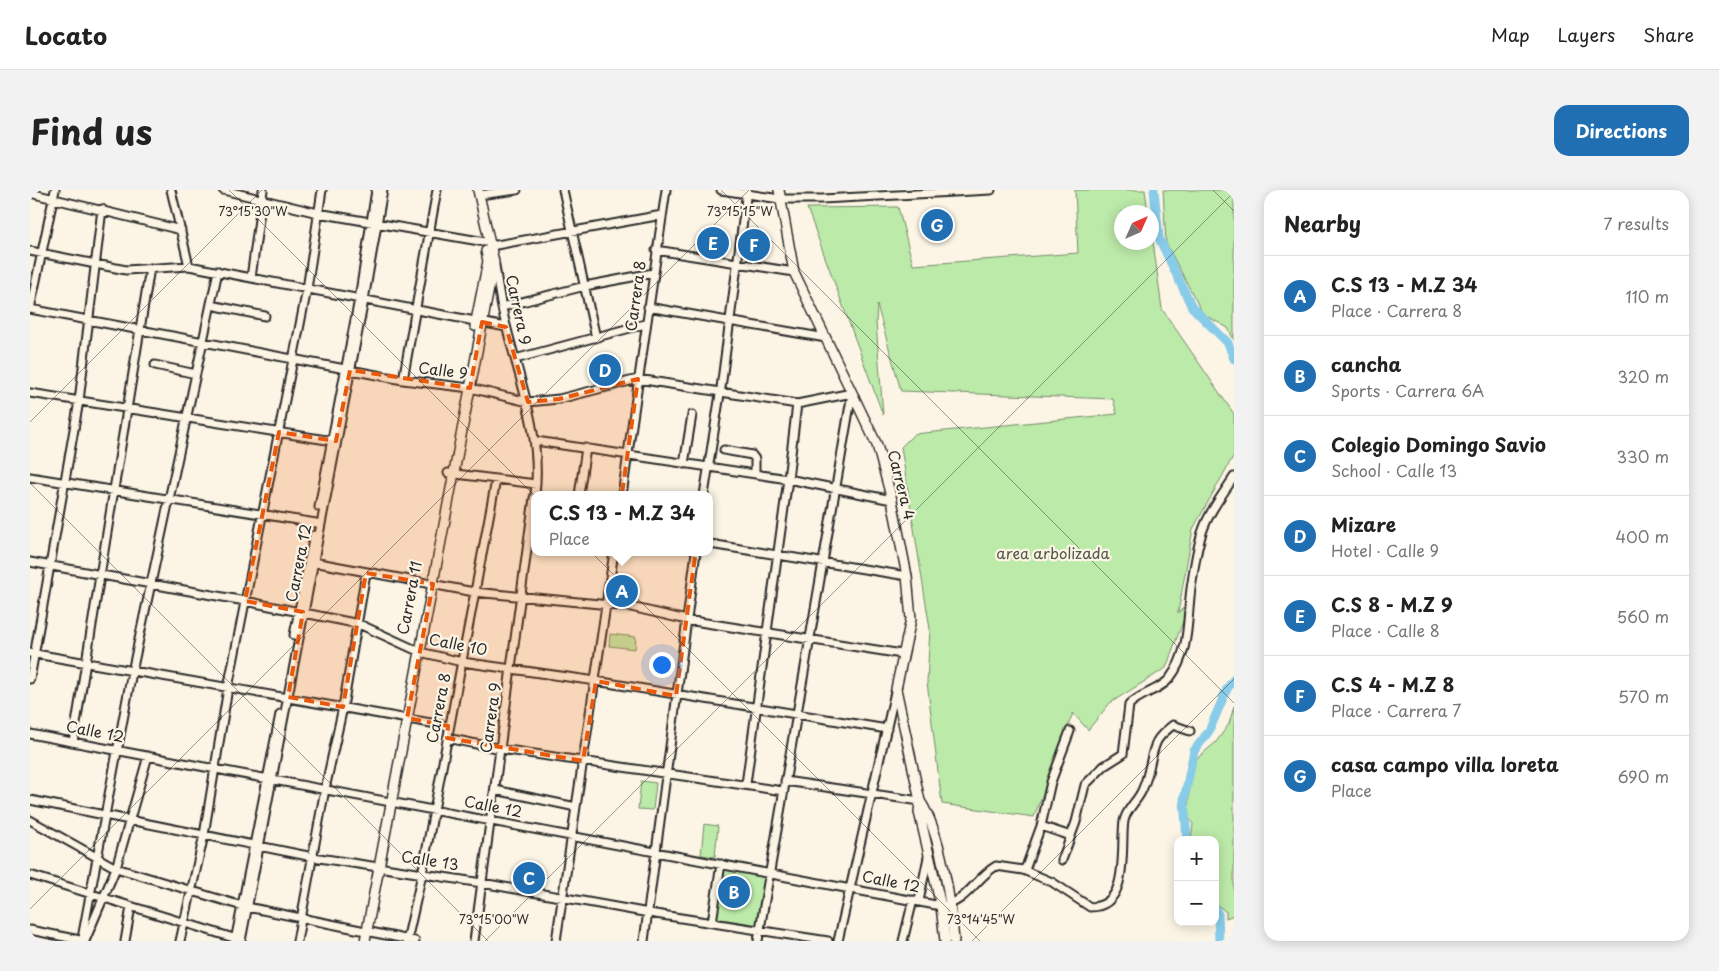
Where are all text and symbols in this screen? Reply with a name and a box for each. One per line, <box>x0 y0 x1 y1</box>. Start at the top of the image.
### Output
text: Locato <box>25 17 107 53</box>
text: Map <box>1491 21 1530 48</box>
text: Layers <box>1558 21 1615 48</box>
text: Share <box>1643 21 1694 48</box>
text: Find us <box>30 104 152 157</box>
button: Directions <box>1554 105 1689 156</box>
text: 73°15'30"W <box>218 202 288 220</box>
text: 73°15'15"W <box>707 202 774 220</box>
north arrow <box>1114 205 1159 250</box>
pin: G <box>921 206 953 244</box>
text: Nearby <box>1284 207 1361 239</box>
text: 7 results <box>1604 211 1669 235</box>
pin: E <box>697 224 729 262</box>
pin: F <box>738 226 770 264</box>
street label: Carrera 8 <box>618 259 651 333</box>
text: C.S 13 - M.Z 34 <box>1331 270 1477 298</box>
street label: Carrera 9 <box>501 273 538 347</box>
text: A <box>1294 284 1306 308</box>
text: 110 m <box>1626 284 1669 308</box>
text: Place · Carrera 8 <box>1331 298 1462 322</box>
text: cancha <box>1331 350 1401 378</box>
pin: D <box>589 351 621 389</box>
street label: Calle 9 <box>417 355 469 384</box>
text: B <box>1295 364 1305 388</box>
text: 320 m <box>1618 364 1669 388</box>
text: Sports · Carrera 6A <box>1331 378 1484 402</box>
text: Colegio Domingo Savio <box>1331 430 1546 458</box>
text: C <box>1294 444 1306 468</box>
text: 330 m <box>1616 444 1669 468</box>
street label: Carrera 4 <box>883 447 922 522</box>
text: School · Calle 13 <box>1331 458 1457 482</box>
popup <box>531 491 713 556</box>
text: C.S 13 - M.Z 34 <box>549 498 695 526</box>
text: Mizare <box>1331 510 1396 538</box>
street label: Carrera 12 <box>279 522 316 604</box>
text: D <box>1294 524 1306 548</box>
text: 400 m <box>1616 524 1669 548</box>
text: Place <box>549 526 590 550</box>
text: Hotel · Calle 9 <box>1331 538 1439 562</box>
park label: area arbolizada <box>996 541 1110 564</box>
street label: Carrera 11 <box>390 559 427 636</box>
pin: A <box>606 572 638 610</box>
text: C.S 8 - M.Z 9 <box>1331 590 1453 618</box>
text: E <box>1295 604 1305 628</box>
text: 560 m <box>1617 604 1669 628</box>
text: Place · Calle 8 <box>1331 618 1440 642</box>
street label: Calle 10 <box>427 627 489 660</box>
your location <box>649 652 675 678</box>
text: C.S 4 - M.Z 8 <box>1331 670 1454 698</box>
street label: Carrera 8 <box>419 671 456 745</box>
street label: Carrera 9 <box>473 681 506 755</box>
text: F <box>1295 684 1305 708</box>
text: 570 m <box>1618 684 1669 708</box>
text: Place · Carrera 7 <box>1331 698 1461 722</box>
street label: Calle 12 <box>64 714 126 747</box>
text: casa campo villa loreta <box>1331 750 1559 778</box>
text: G <box>1293 764 1307 788</box>
text: 690 m <box>1618 764 1669 788</box>
text: Place <box>1331 778 1372 802</box>
street label: Calle 12 <box>462 789 524 822</box>
map controls <box>1174 836 1219 926</box>
button: + <box>1174 836 1219 881</box>
street label: Calle 13 <box>400 844 461 875</box>
pin: C <box>513 859 545 897</box>
street label: Calle 12 <box>860 864 922 897</box>
pin: B <box>718 873 750 911</box>
button: − <box>1174 881 1219 926</box>
text: 73°15'00"W <box>459 910 530 928</box>
text: 73°14'45"W <box>947 910 1016 928</box>

